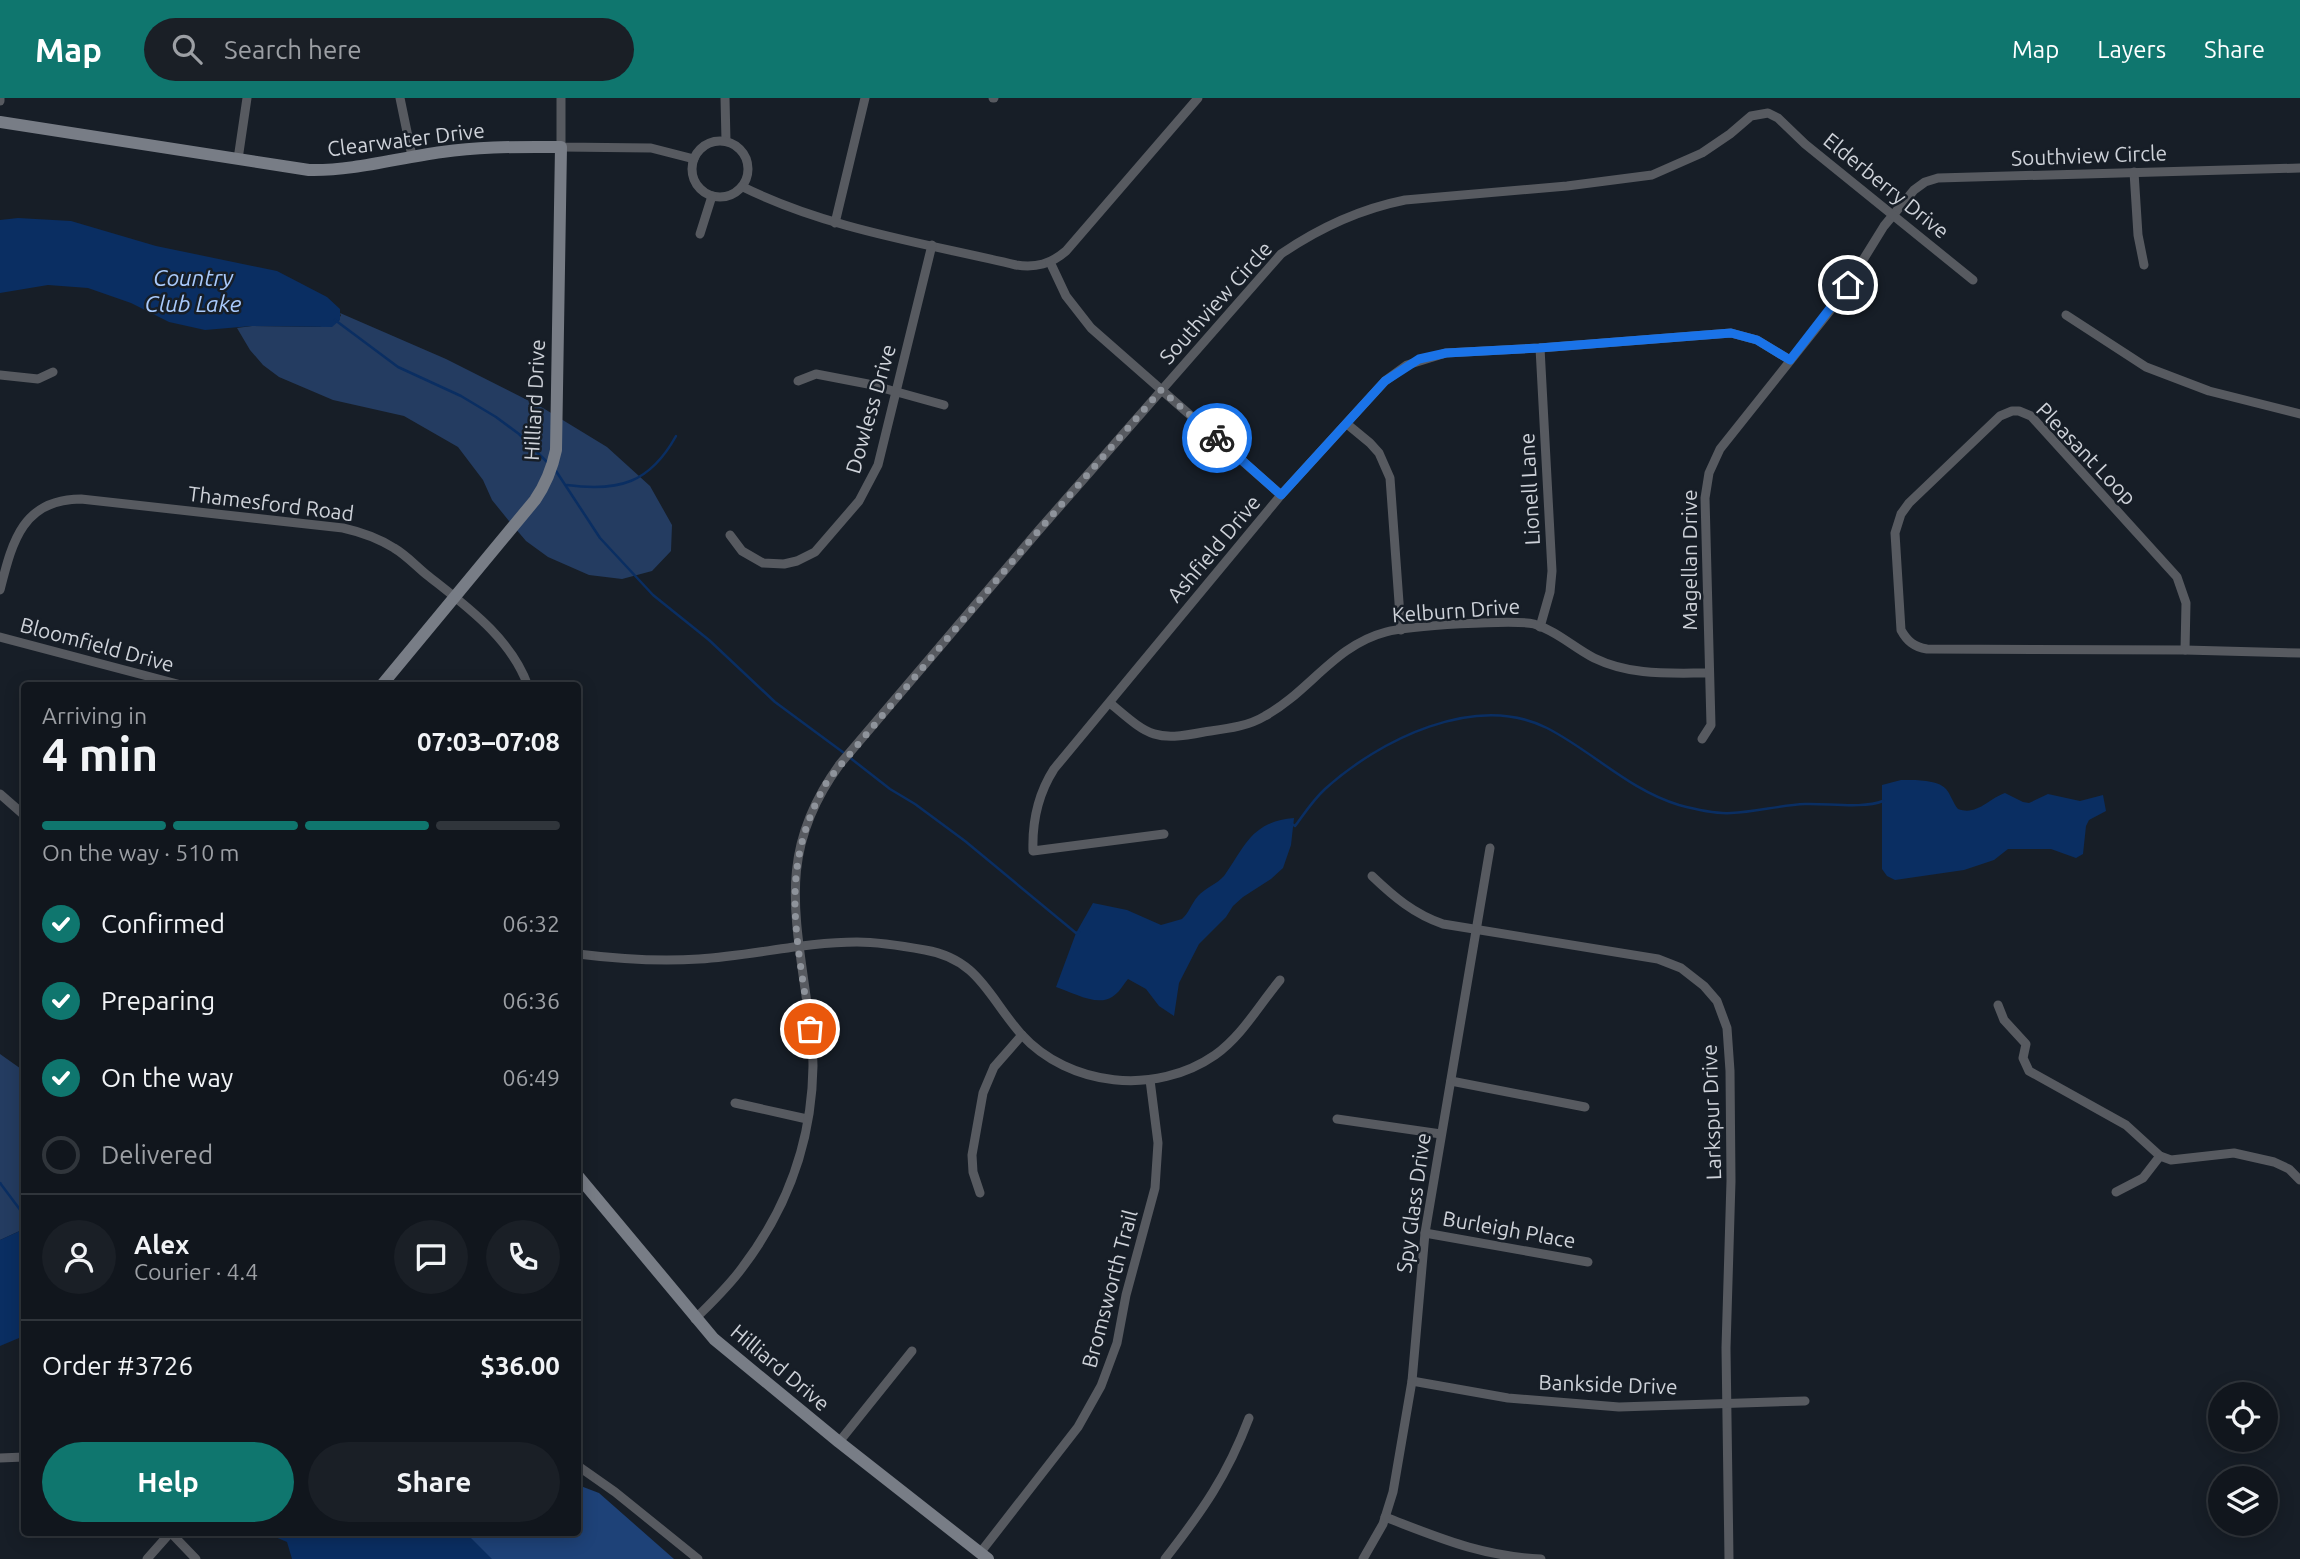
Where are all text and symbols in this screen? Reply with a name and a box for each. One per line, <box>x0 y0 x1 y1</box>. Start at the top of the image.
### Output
search box <box>144 18 634 81</box>
icon: search <box>168 30 206 68</box>
text: Map <box>35 31 102 68</box>
text: Search here <box>224 35 362 64</box>
text: Map <box>2012 36 2059 63</box>
text: Layers <box>2097 36 2166 63</box>
text: Share <box>2204 36 2265 63</box>
street label: Clearwater Drive <box>326 117 486 161</box>
street label: Elderberry Drive <box>1819 127 1954 243</box>
street label: Southview Circle <box>2010 140 2167 170</box>
street label: Southview Circle <box>1154 236 1276 368</box>
pin <box>1818 255 1878 315</box>
water label: Country Club Lake <box>145 265 242 316</box>
icon: home <box>1829 266 1867 304</box>
street label: Hilliard Drive <box>519 339 549 461</box>
street label: Dowless Drive <box>840 341 900 476</box>
street label: Pleasant Loop <box>2032 397 2142 509</box>
courier <box>1182 403 1252 473</box>
icon: bike <box>1198 419 1236 457</box>
street label: Lionell Lane <box>1514 432 1544 546</box>
street label: Thamesford Road <box>187 481 355 525</box>
street label: Ashfield Drive <box>1162 490 1265 607</box>
street label: Magellan Drive <box>1677 490 1701 631</box>
street label: Kelburn Drive <box>1391 594 1521 626</box>
street label: Bloomfield Drive <box>18 612 177 676</box>
text: Arriving in <box>42 703 147 728</box>
text: 07:03–07:08 <box>417 727 560 756</box>
text: 4 min <box>42 728 158 780</box>
text: On the way · 510 m <box>42 840 239 865</box>
icon: check <box>42 905 80 943</box>
text: Confirmed <box>101 909 225 938</box>
text: 06:32 <box>502 911 560 936</box>
icon: check <box>42 982 80 1020</box>
text: Preparing <box>101 986 215 1015</box>
text: 06:36 <box>502 988 560 1013</box>
pin <box>780 999 840 1059</box>
icon: bag <box>791 1010 829 1048</box>
street label: Larkspur Drive <box>1697 1044 1725 1180</box>
icon: check <box>42 1059 80 1097</box>
text: On the way <box>101 1063 233 1092</box>
text: 06:49 <box>502 1065 560 1090</box>
street label: Spy Glass Drive <box>1391 1131 1435 1274</box>
text: Delivered <box>101 1140 213 1169</box>
street label: Burleigh Place <box>1441 1206 1578 1253</box>
street label: Bromsworth Trail <box>1076 1207 1142 1370</box>
button: person <box>42 1220 116 1294</box>
button: chat <box>394 1220 468 1294</box>
button: phone <box>486 1220 560 1294</box>
text: Alex <box>134 1230 189 1259</box>
text: Courier · 4.4 <box>134 1259 258 1284</box>
street label: Hilliard Drive <box>726 1319 835 1415</box>
text: Order #3726 <box>42 1351 193 1380</box>
text: $36.00 <box>480 1351 560 1380</box>
street label: Bankside Drive <box>1538 1370 1678 1398</box>
map controls <box>2208 1382 2278 1536</box>
button: locate <box>2208 1382 2278 1452</box>
button: Help <box>42 1442 294 1522</box>
button: Share <box>308 1442 560 1522</box>
button: layers <box>2208 1466 2278 1536</box>

